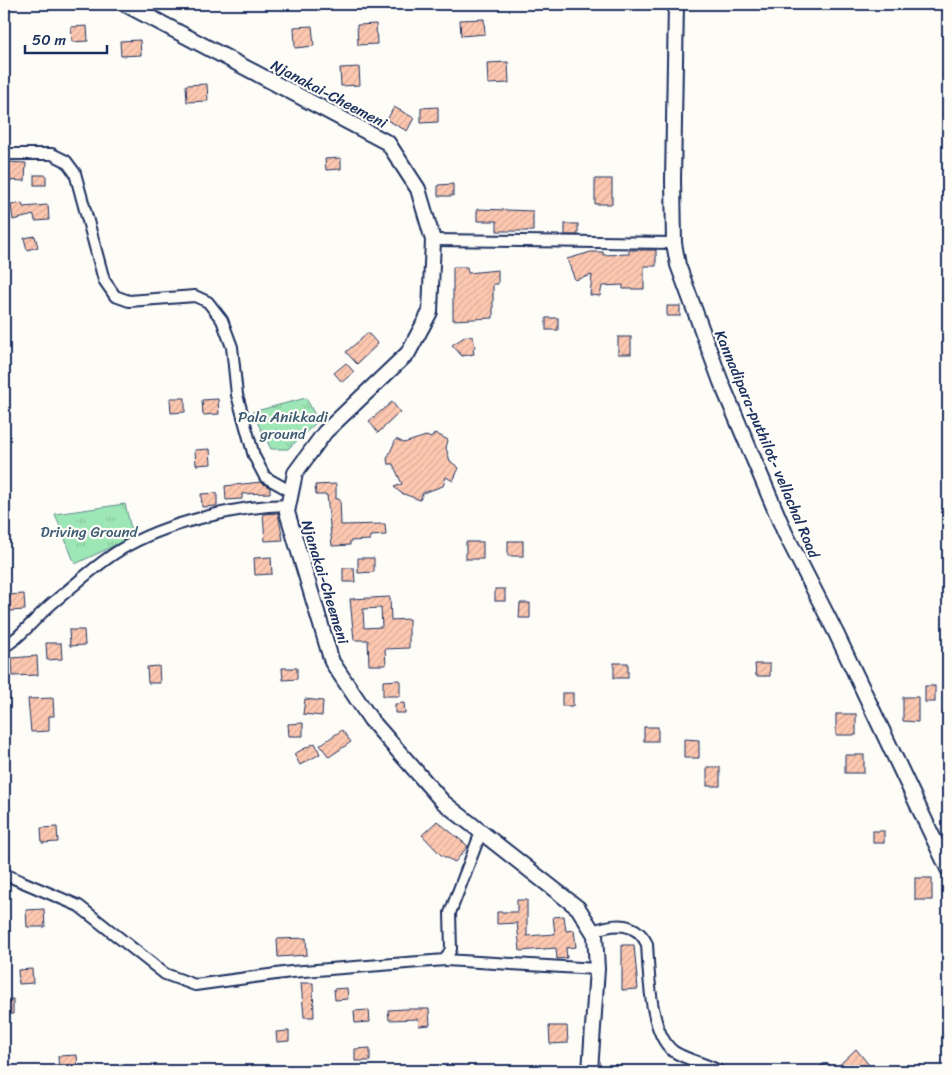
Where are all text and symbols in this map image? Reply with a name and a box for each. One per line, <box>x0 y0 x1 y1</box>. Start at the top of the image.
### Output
scale bar <box>25 22 108 54</box>
text: 50 m <box>32 27 67 53</box>
street label: Njanakai-Cheemeni <box>266 52 393 136</box>
street label: Kannadipara-puthilot- vellachal Road <box>707 326 827 563</box>
park label: Pala Anikkadi ground <box>238 404 329 447</box>
street label: Njanakai-Cheemeni <box>294 517 356 648</box>
park label: Driving Ground <box>40 519 139 545</box>

